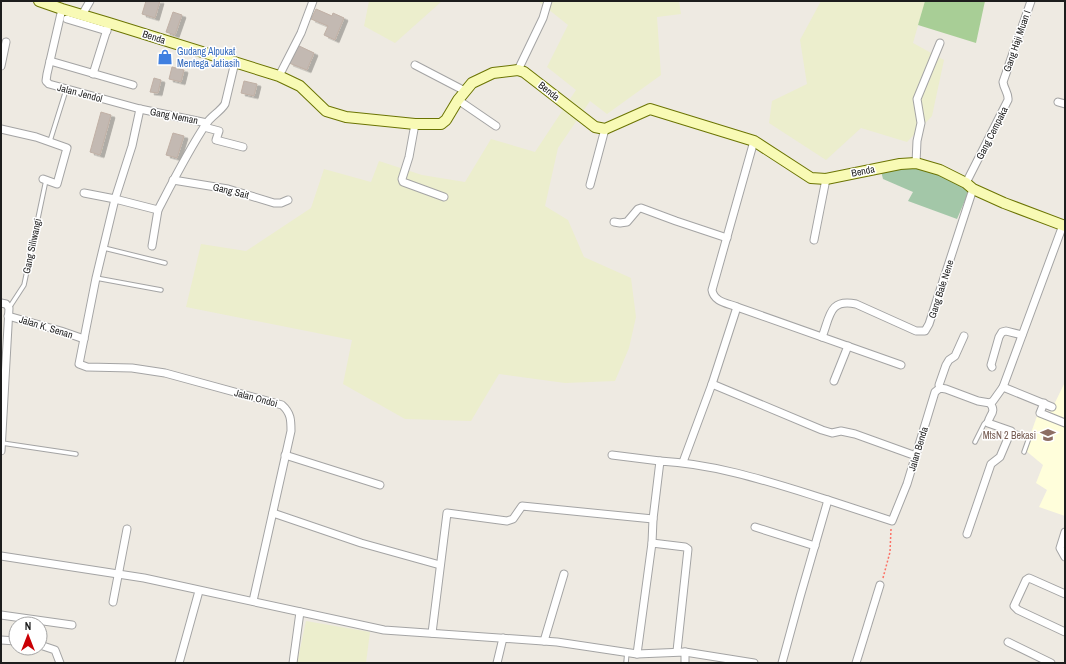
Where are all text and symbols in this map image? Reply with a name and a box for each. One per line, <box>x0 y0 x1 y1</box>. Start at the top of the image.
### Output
street label: Gang Haji Muan I <box>1000 8 1034 74</box>
street label: Benda <box>141 27 168 47</box>
place label: Gudang Alpukat Mentega Jatiasih <box>177 45 240 70</box>
shop icon: Gudang Alpukat Mentega Jatiasih <box>156 48 174 66</box>
street label: Benda <box>536 79 563 104</box>
street label: Jalan Jendol <box>56 81 104 105</box>
street label: Gang Cempaka <box>973 104 1011 162</box>
street label: Gang Neman <box>149 105 199 127</box>
street label: Benda <box>850 162 876 180</box>
street label: Gang Sait <box>212 180 251 202</box>
street label: Gang Siliwangi <box>20 217 44 275</box>
street label: Gang Bale Nene <box>925 258 957 320</box>
street label: Jalan K. Senan <box>18 313 74 341</box>
street label: Jalan Ondoi <box>233 386 279 410</box>
street label: Jalan Benda <box>905 425 931 473</box>
school or university icon: MtsN 2 Bekasi <box>1039 426 1057 444</box>
place label: MtsN 2 Bekasi <box>983 429 1036 442</box>
north arrow <box>8 616 48 656</box>
text: N <box>25 619 31 633</box>

